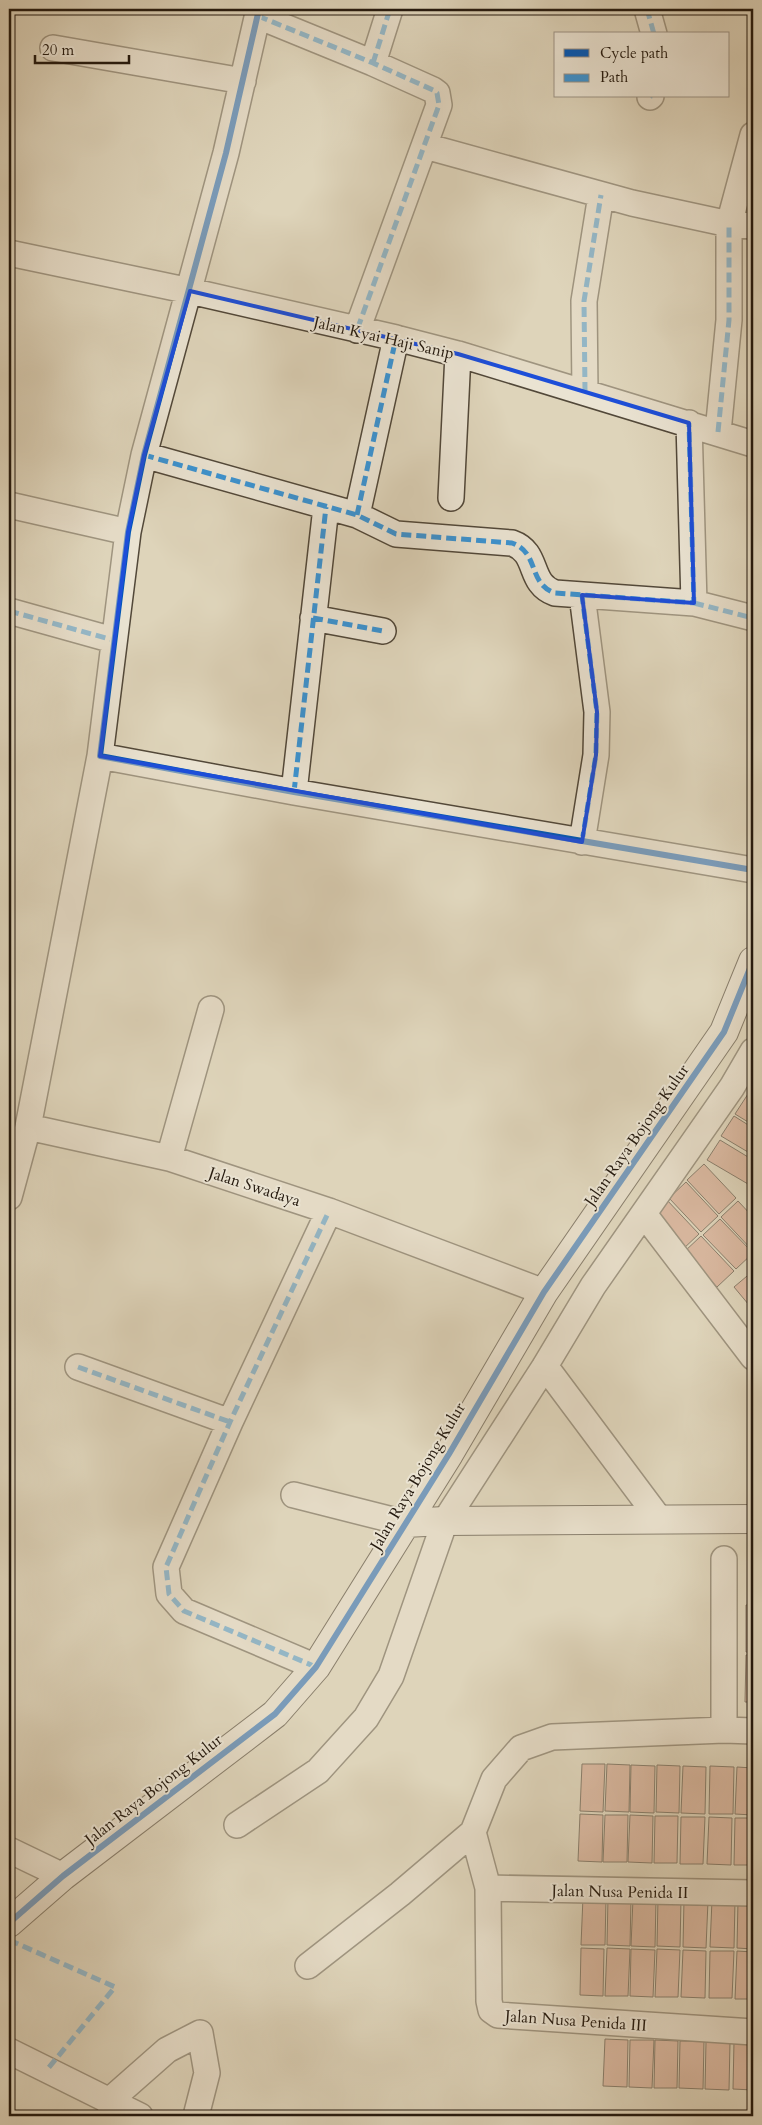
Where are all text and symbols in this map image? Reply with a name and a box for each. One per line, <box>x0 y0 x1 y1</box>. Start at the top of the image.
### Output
scale bar <box>35 32 129 64</box>
legend <box>554 32 730 98</box>
text: 20 m <box>42 40 74 60</box>
text: Cycle path <box>600 43 669 63</box>
text: Path <box>600 67 629 87</box>
street label: Jalan Kyai Haji Sanip <box>309 311 456 365</box>
street label: Jalan Raya Bojong Kulur <box>578 1060 694 1213</box>
street label: Jalan Swadaya <box>204 1161 303 1212</box>
street label: Jalan Raya Bojong Kulur <box>364 1398 471 1556</box>
street label: Jalan Raya Bojong Kulur <box>79 1729 227 1852</box>
street label: Jalan Nusa Penida II <box>549 1880 689 1904</box>
street label: Jalan Nusa Penida III <box>502 2005 648 2037</box>

